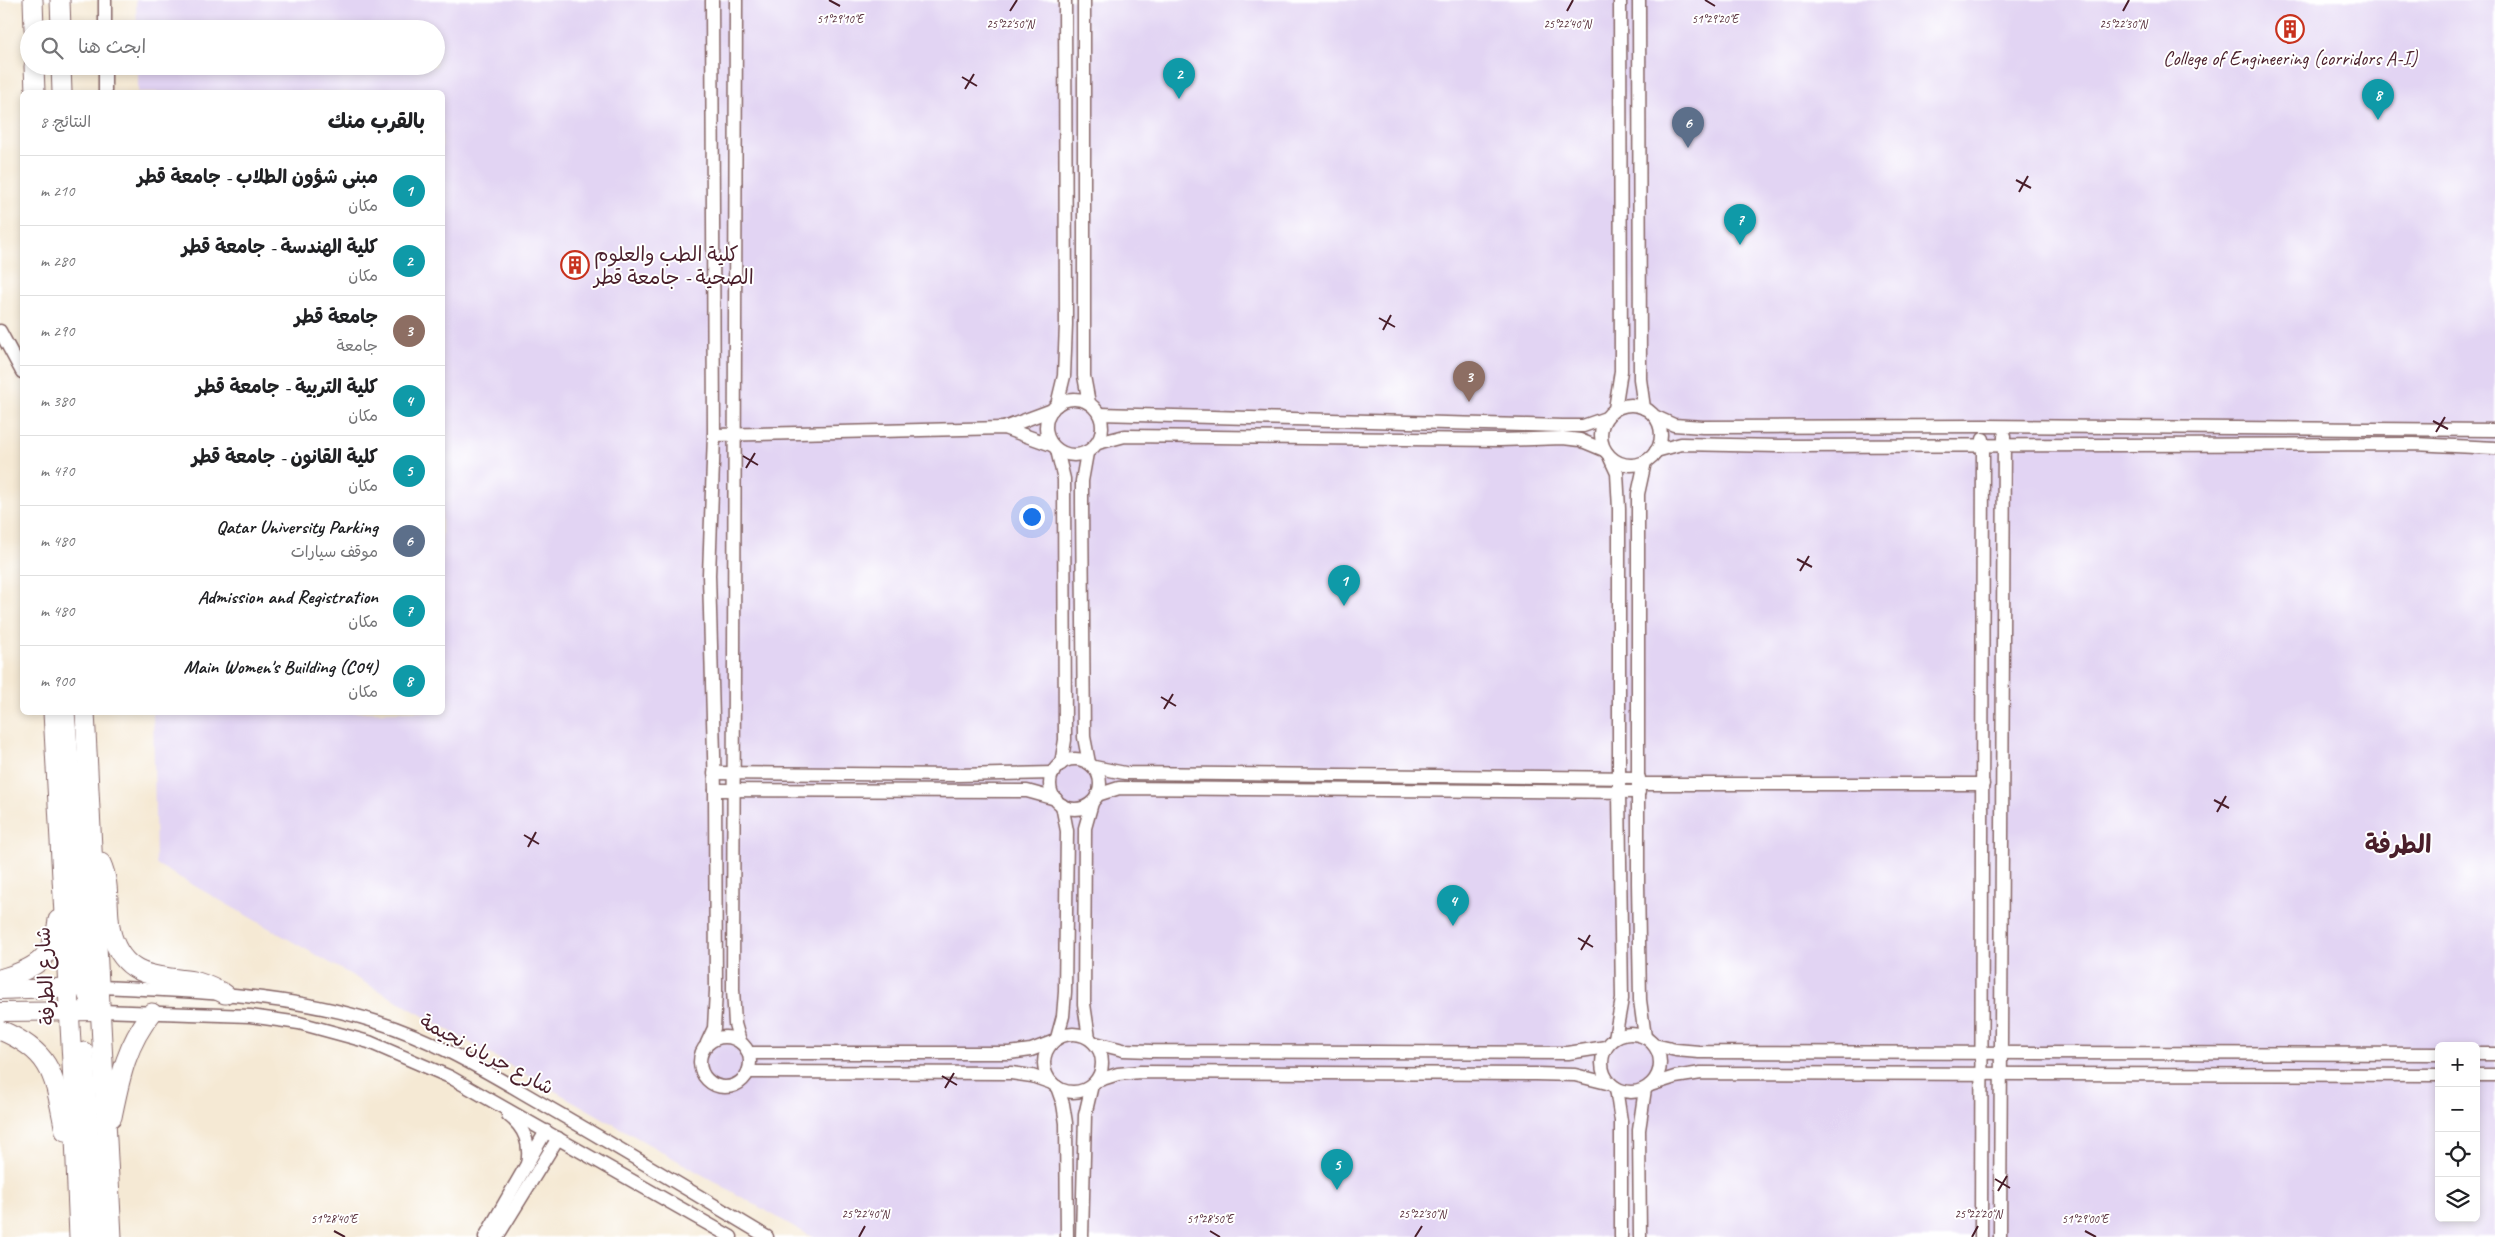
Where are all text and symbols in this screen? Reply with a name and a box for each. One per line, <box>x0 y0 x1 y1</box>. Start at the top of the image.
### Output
text: 51°29'10"E <box>817 11 865 27</box>
text: 51°29'20"E <box>1692 11 1740 27</box>
building icon: College of Engineering (corridors A-I) <box>2275 14 2305 44</box>
text: 25°22'50"N <box>986 16 1035 32</box>
text: 25°22'40"N <box>1543 16 1592 32</box>
text: 25°22'30"N <box>2099 16 2148 32</box>
search box <box>20 20 445 75</box>
icon: search <box>38 34 66 62</box>
text: ابحث هنا <box>78 35 146 59</box>
place label: College of Engineering (corridors A-I) <box>2163 46 2418 71</box>
pin: 2 <box>1163 58 1195 99</box>
pin: 8 <box>2362 79 2394 120</box>
pin: 6 <box>1672 107 1704 148</box>
text: بالقرب منك <box>328 108 425 134</box>
text: النتائج: 8 <box>40 112 91 132</box>
text: مبنى شؤون الطلاب - جامعة قطر <box>137 165 378 189</box>
text: 210 m <box>40 181 74 201</box>
text: 1 <box>405 181 413 201</box>
text: مكان <box>348 196 378 216</box>
pin: 7 <box>1724 204 1756 245</box>
text: كلية الهندسة - جامعة قطر <box>182 235 378 259</box>
place label: كلية الطب والعلوم الصحية - جامعة قطر <box>592 242 754 290</box>
building icon: كلية الطب والعلوم الصحية - جامعة قطر <box>560 250 590 280</box>
text: 280 m <box>40 251 74 271</box>
text: 2 <box>405 251 413 271</box>
text: مكان <box>348 266 378 286</box>
text: جامعة قطر <box>295 305 378 329</box>
text: 290 m <box>40 321 74 341</box>
text: 3 <box>405 321 413 341</box>
text: جامعة <box>336 336 378 356</box>
pin: 3 <box>1453 361 1485 402</box>
text: كلية التربية - جامعة قطر <box>196 375 378 399</box>
text: 380 m <box>40 391 74 411</box>
text: 4 <box>405 391 413 411</box>
text: مكان <box>348 406 378 426</box>
text: كلية القانون - جامعة قطر <box>192 445 378 469</box>
text: 470 m <box>40 461 74 481</box>
text: 5 <box>406 461 412 481</box>
text: مكان <box>348 476 378 496</box>
your location <box>1019 504 1045 530</box>
text: Qatar University Parking <box>216 515 378 539</box>
text: 480 m <box>40 531 74 551</box>
text: 6 <box>405 531 413 551</box>
text: موقف سيارات <box>291 542 378 562</box>
pin: 1 <box>1328 565 1360 606</box>
text: Admission and Registration <box>198 585 378 609</box>
text: 480 m <box>40 601 74 621</box>
text: 7 <box>405 601 413 621</box>
text: مكان <box>348 612 378 632</box>
text: Main Women's Building (C04) <box>184 655 378 679</box>
text: 900 m <box>40 671 74 691</box>
text: 8 <box>405 671 413 691</box>
text: مكان <box>348 682 378 702</box>
district label: الطرفة <box>2365 829 2431 861</box>
pin: 4 <box>1437 885 1469 926</box>
street label: شارع الطرفة <box>30 926 62 1026</box>
street label: شارع جريان نجيمة <box>415 1009 558 1101</box>
map controls <box>2435 1042 2480 1222</box>
button: + <box>2435 1042 2480 1087</box>
button: − <box>2435 1087 2480 1132</box>
button: locate <box>2435 1132 2480 1177</box>
pin: 5 <box>1321 1149 1353 1190</box>
button: layers <box>2435 1177 2480 1222</box>
text: 25°22'40"N <box>841 1206 890 1222</box>
text: 25°22'30"N <box>1398 1206 1447 1222</box>
text: 25°22'20"N <box>1954 1206 2003 1222</box>
text: 51°28'40"E <box>311 1211 359 1227</box>
text: 51°28'50"E <box>1187 1211 1235 1227</box>
text: 51°29'00"E <box>2062 1211 2110 1227</box>

